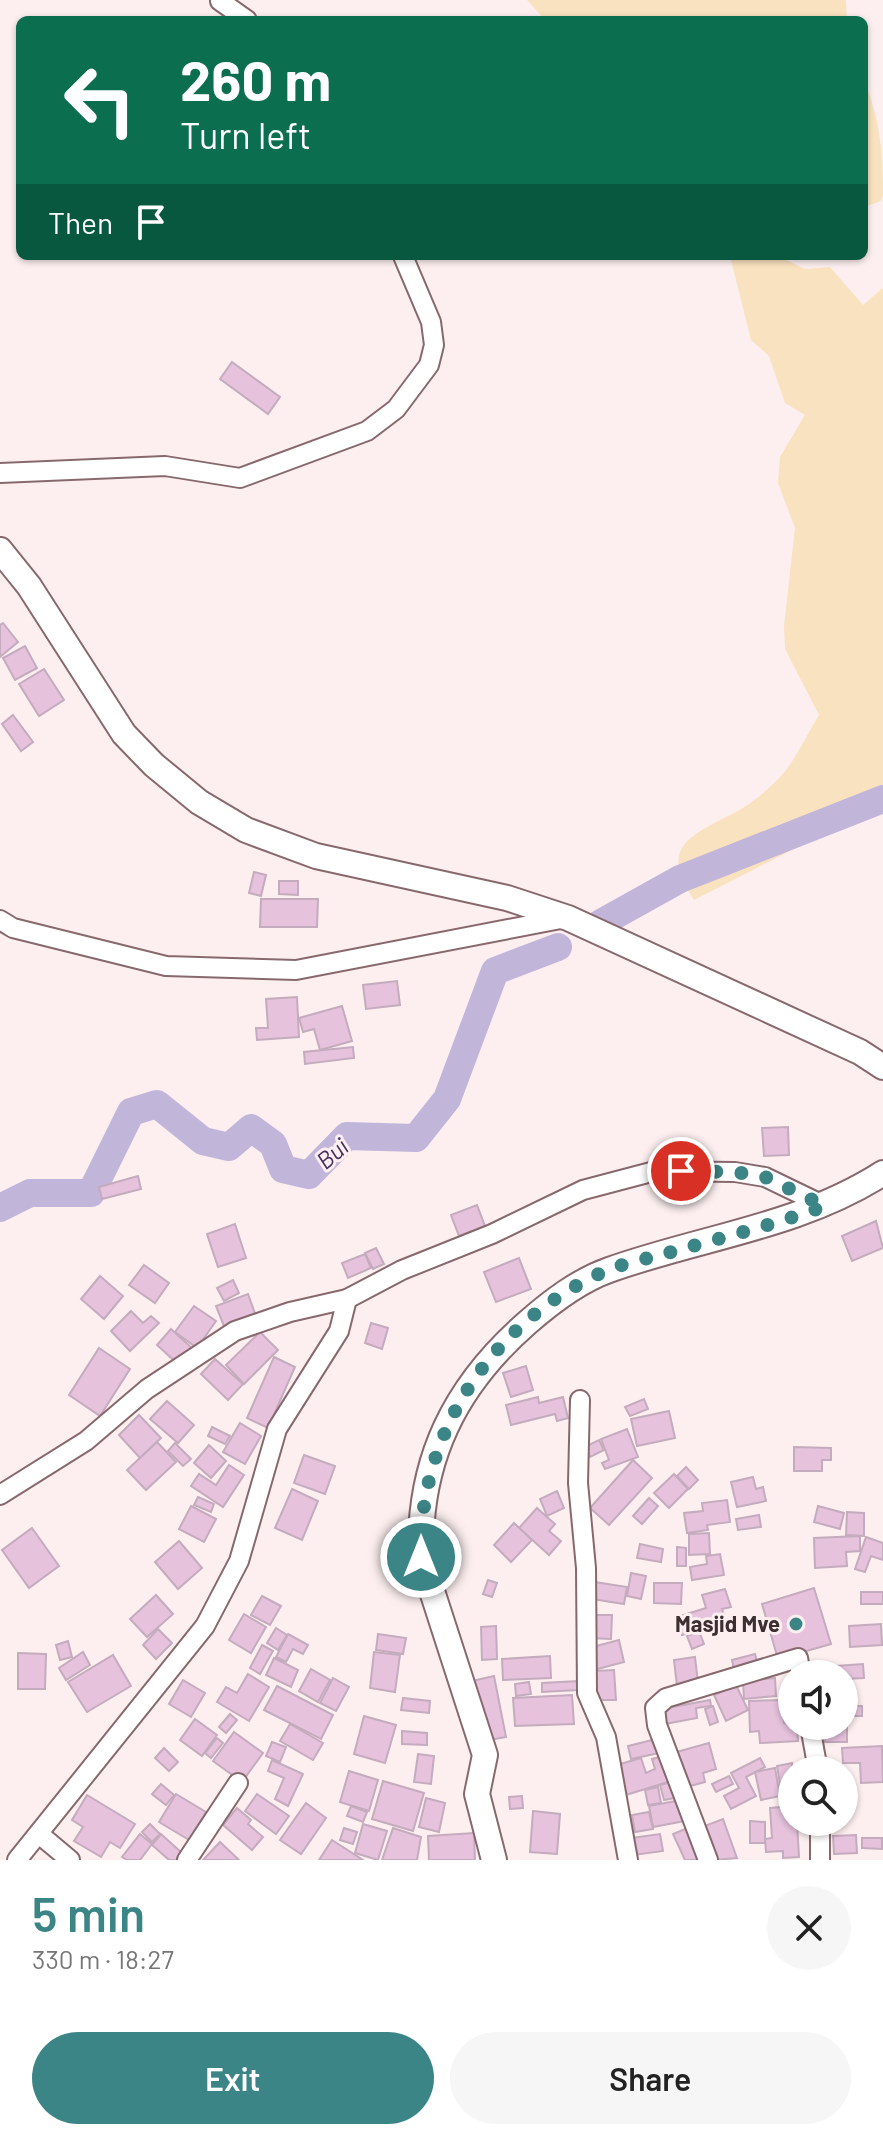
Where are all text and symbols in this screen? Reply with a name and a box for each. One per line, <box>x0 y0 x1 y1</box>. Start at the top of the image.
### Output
text: 260 m <box>180 45 331 112</box>
icon: left <box>48 48 152 152</box>
text: Turn left <box>180 113 311 156</box>
icon: arrive <box>129 200 173 244</box>
text: Then <box>48 204 113 240</box>
water label: Bui <box>310 1131 354 1174</box>
pin <box>647 1137 715 1205</box>
icon: arrive <box>659 1149 703 1193</box>
position arrow <box>379 1515 463 1599</box>
place label: Masjid Mve <box>675 1610 780 1636</box>
marker: Masjid Mve <box>787 1615 805 1633</box>
map controls <box>778 1660 858 1836</box>
button: sound <box>778 1660 858 1740</box>
button: search <box>778 1756 858 1836</box>
text: 5 min <box>32 1884 145 1942</box>
button: close <box>767 1886 851 1970</box>
text: 330 m · 18:27 <box>32 1943 174 1974</box>
button: Exit <box>32 2032 434 2124</box>
button: Share <box>450 2032 851 2124</box>

